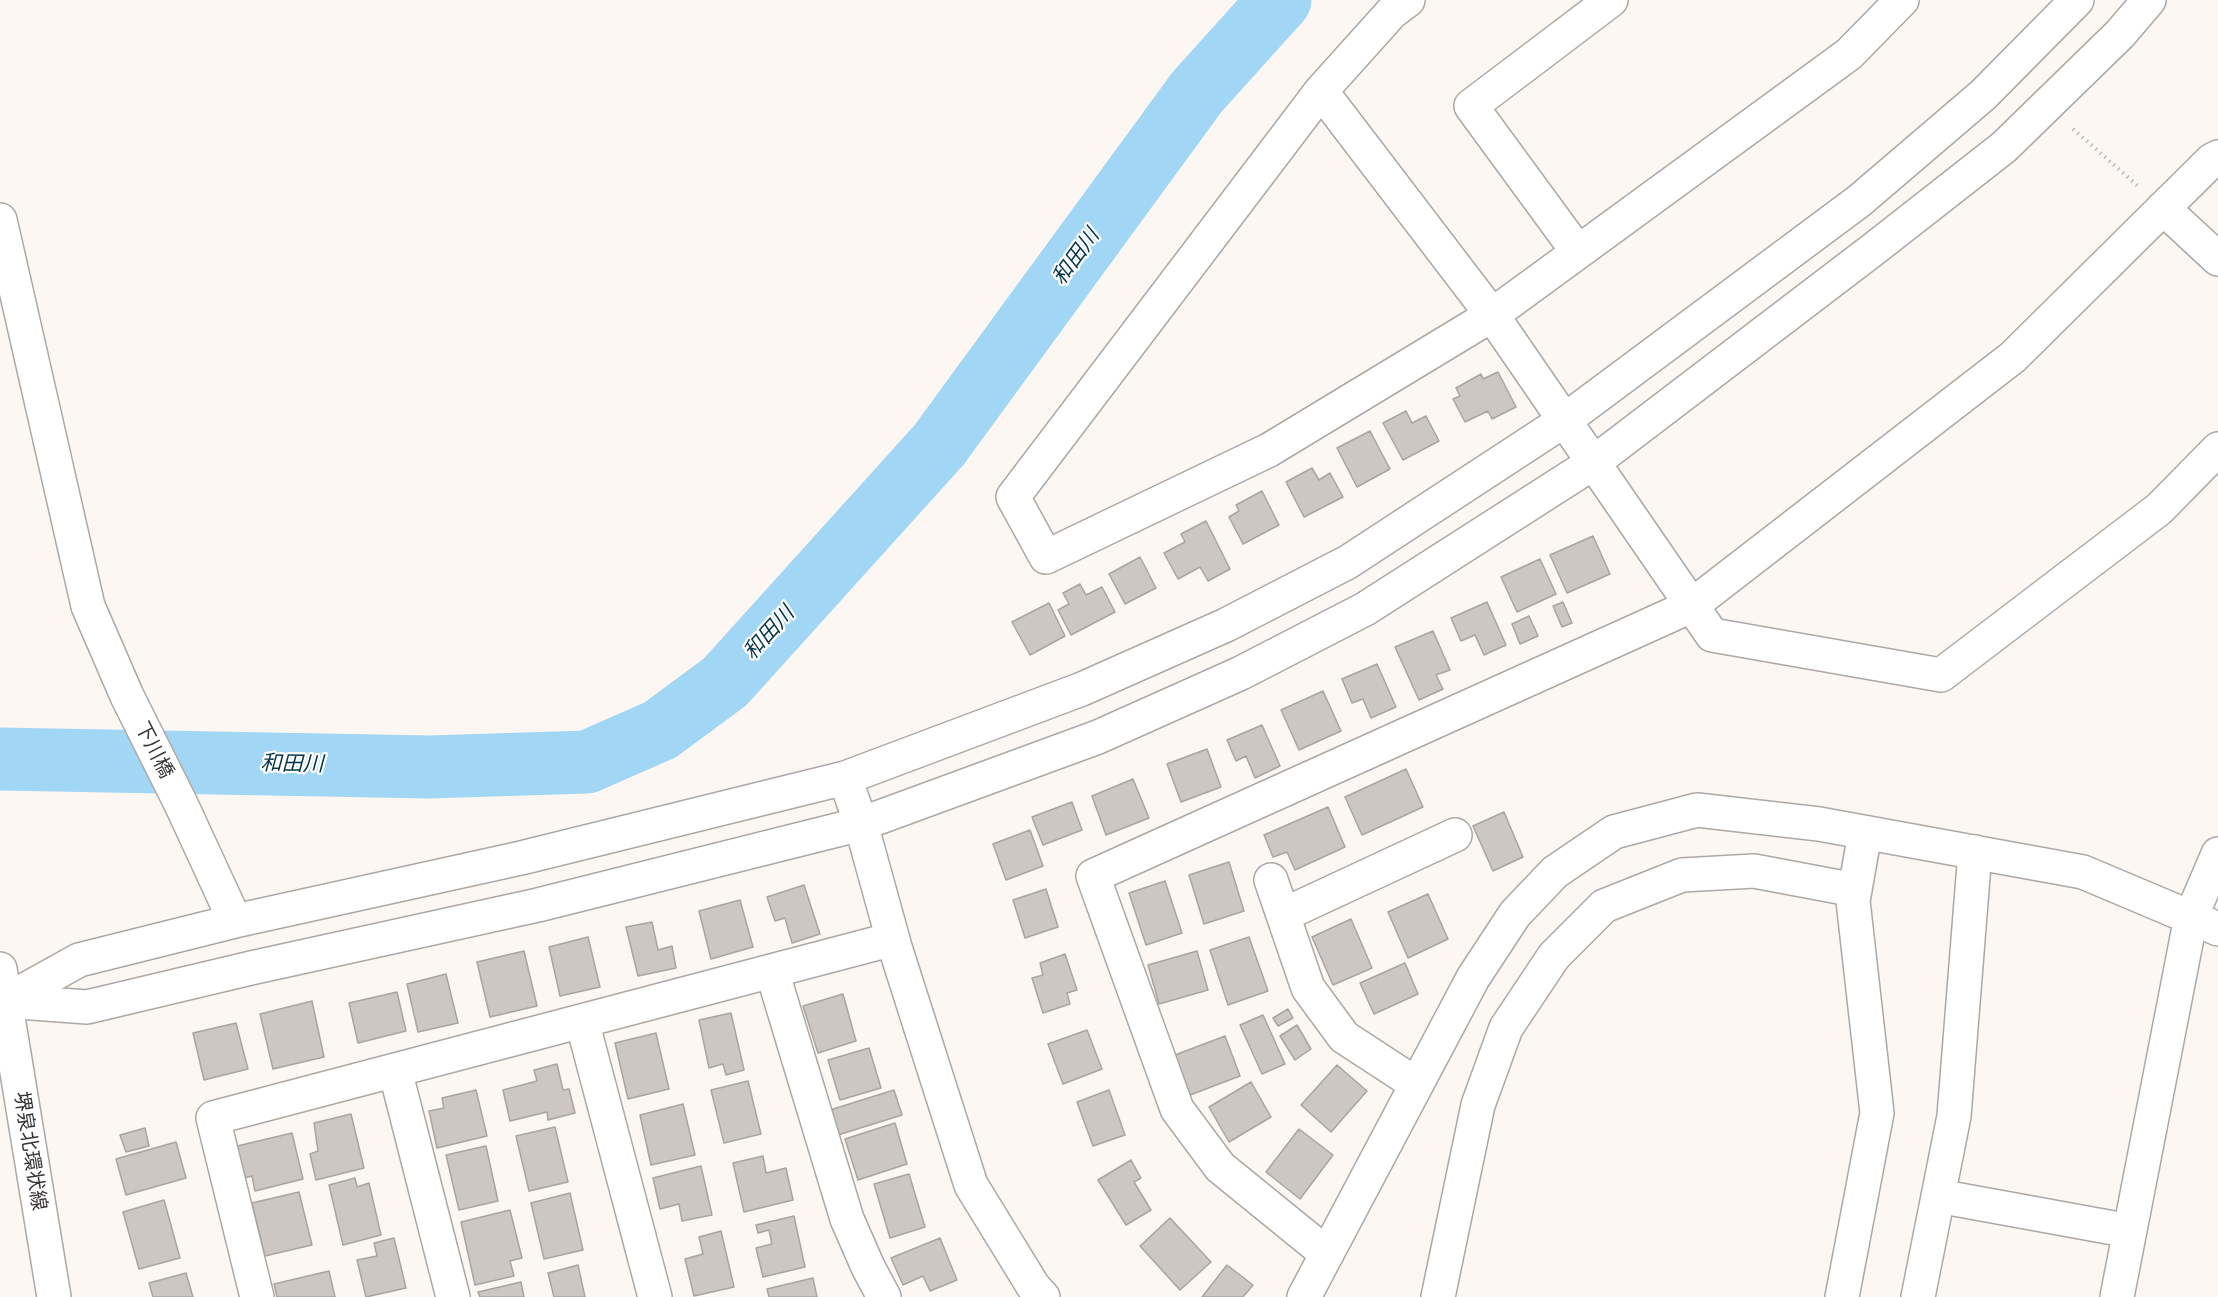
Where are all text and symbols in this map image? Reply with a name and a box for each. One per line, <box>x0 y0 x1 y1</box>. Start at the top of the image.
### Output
water label: 和田川 <box>1047 224 1105 290</box>
water label: 和田川 <box>739 601 799 665</box>
street label: 下川橋 <box>130 718 178 782</box>
water label: 和田川 <box>260 751 324 777</box>
street label: 堺泉北環状線 <box>9 1090 51 1212</box>

